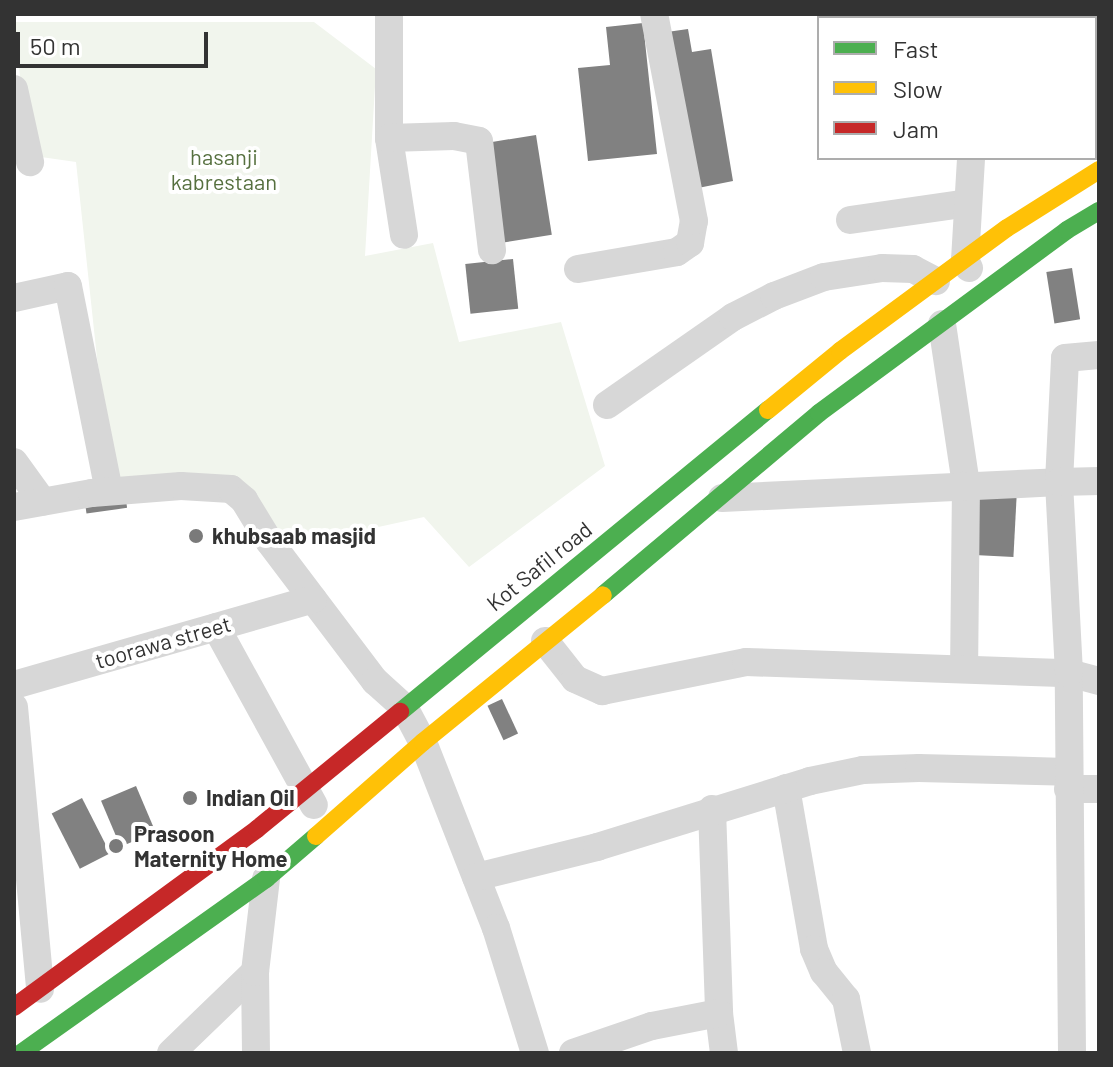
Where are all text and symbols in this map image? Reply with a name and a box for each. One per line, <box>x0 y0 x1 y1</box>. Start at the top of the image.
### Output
scale bar <box>20 16 212 66</box>
legend <box>817 16 1097 160</box>
text: 50 m <box>30 31 81 60</box>
text: Fast <box>893 34 938 63</box>
text: Slow <box>893 74 942 103</box>
text: Jam <box>893 114 939 143</box>
park label: hasanji kabrestaan <box>171 143 277 194</box>
street label: Kot Safil road <box>481 516 597 616</box>
place label: khubsaab masjid <box>212 523 376 549</box>
marker: khubsaab masjid <box>187 527 205 545</box>
street label: toorawa street <box>92 610 234 674</box>
place label: Indian Oil <box>206 785 295 811</box>
marker: Indian Oil <box>181 789 199 807</box>
place label: Prasoon Maternity Home <box>134 820 288 872</box>
marker: Prasoon Maternity Home <box>105 835 127 857</box>

